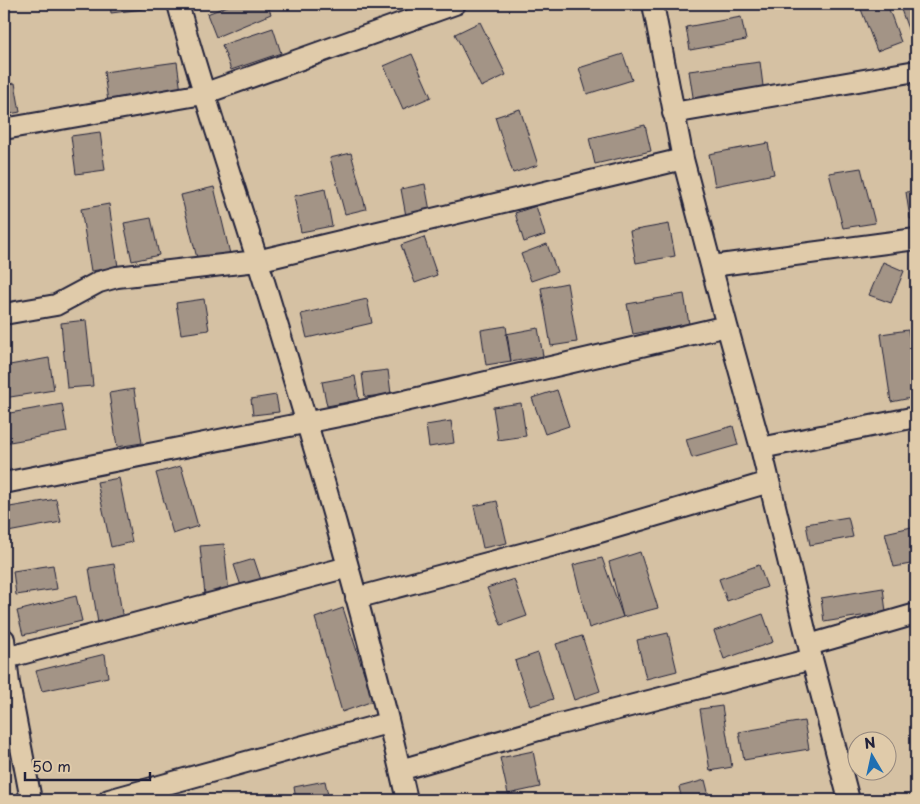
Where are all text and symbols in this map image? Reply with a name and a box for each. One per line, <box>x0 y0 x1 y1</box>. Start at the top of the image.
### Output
text: N <box>863 731 877 754</box>
north arrow <box>848 732 898 782</box>
scale bar <box>25 749 150 781</box>
text: 50 m <box>32 754 71 777</box>

